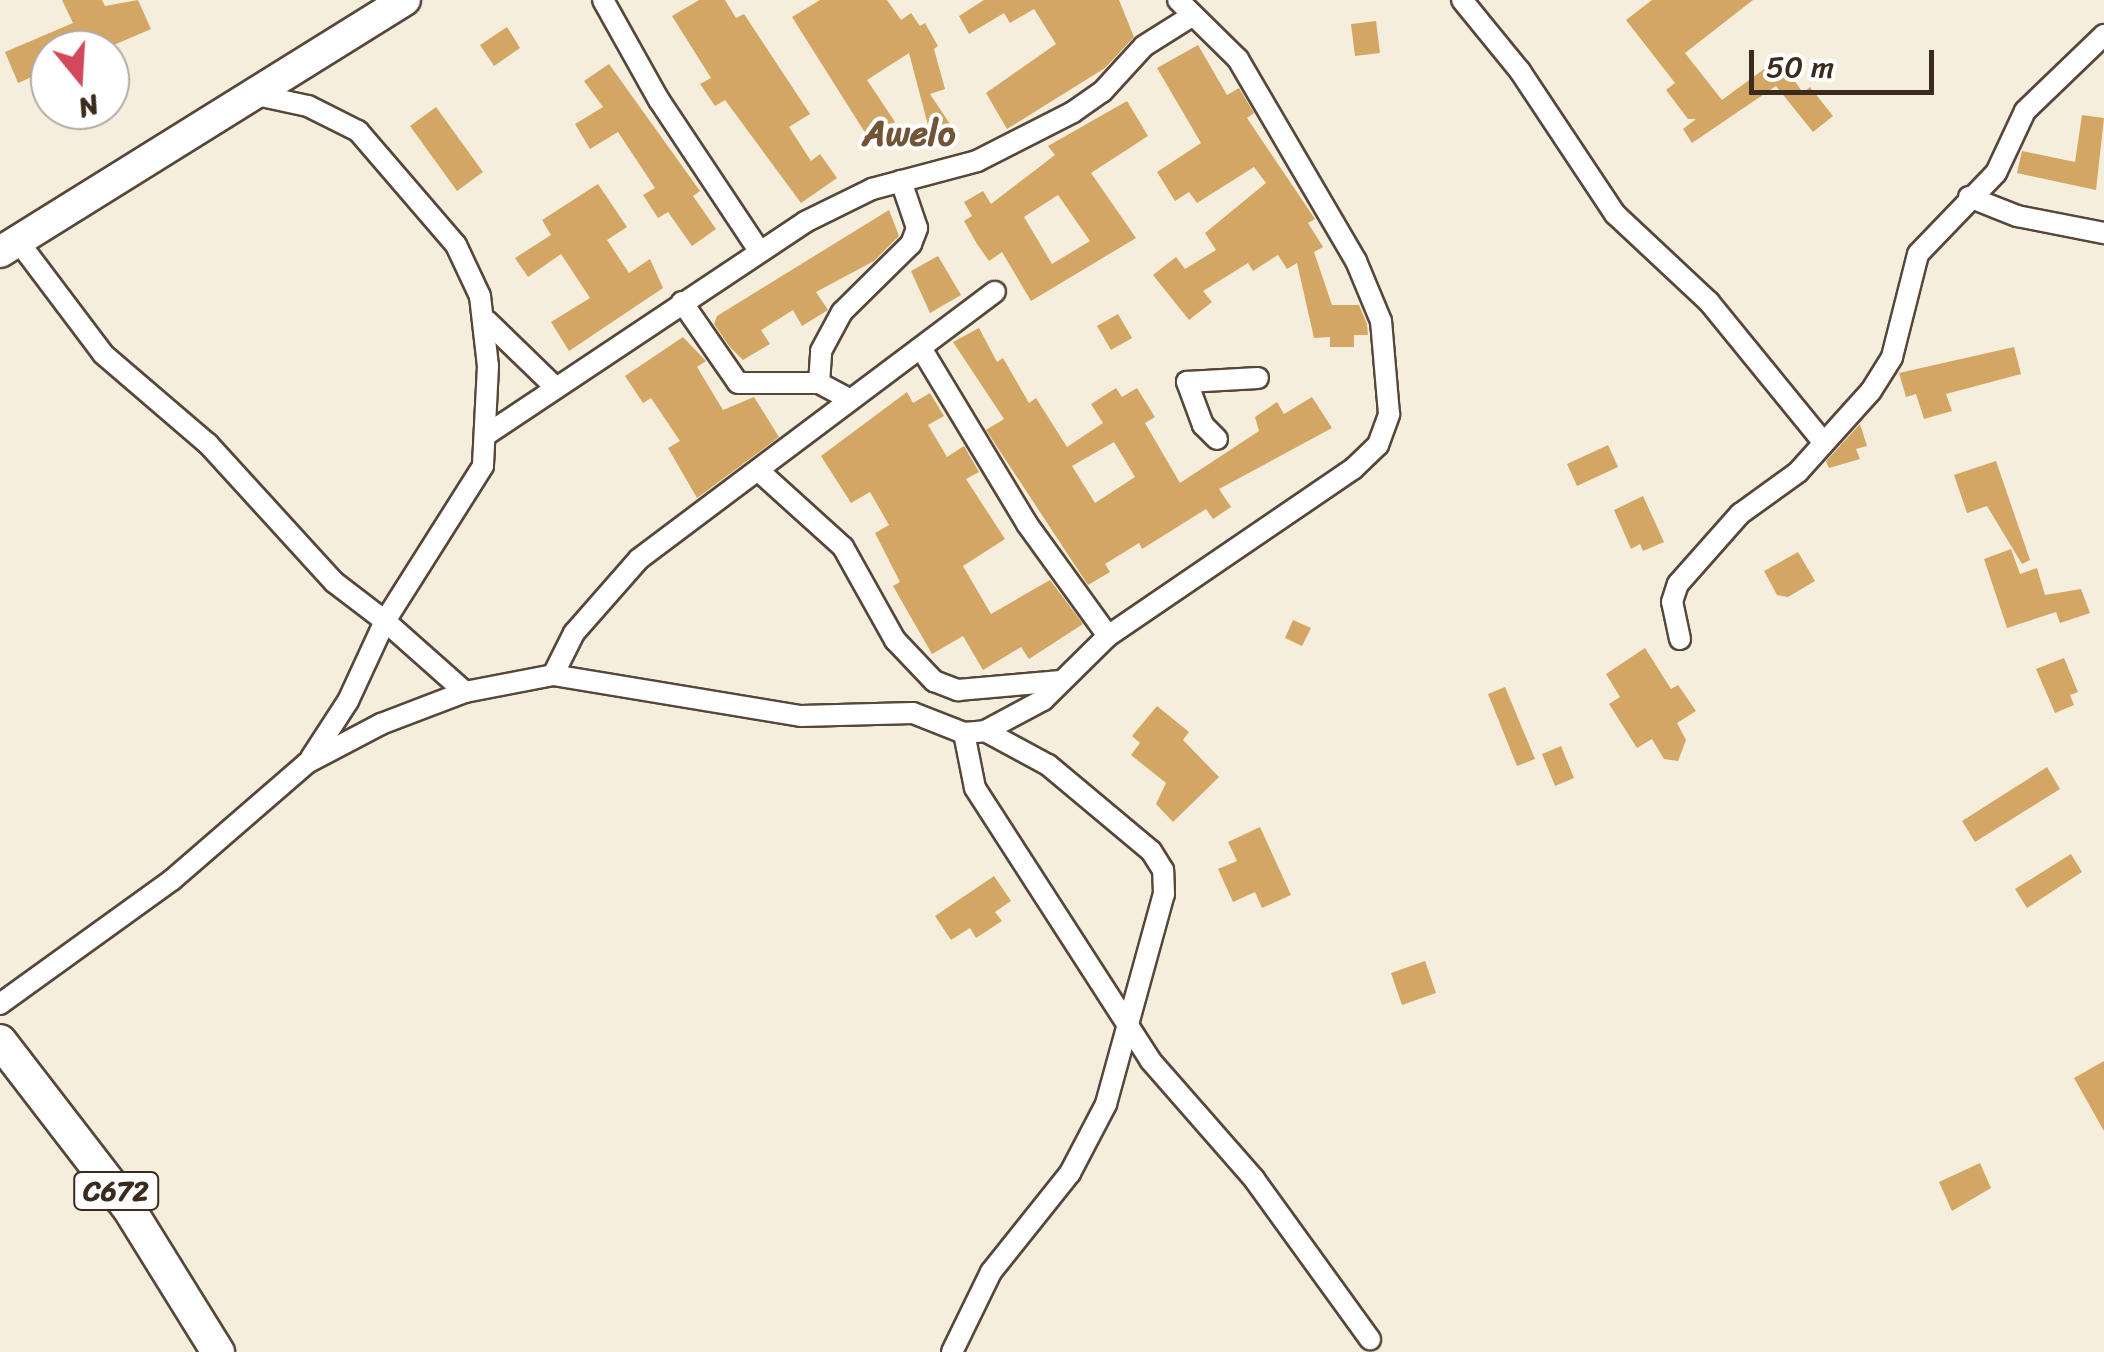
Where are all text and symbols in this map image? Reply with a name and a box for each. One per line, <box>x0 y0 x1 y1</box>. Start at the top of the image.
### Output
north arrow <box>30 30 130 130</box>
scale bar <box>1754 30 1939 92</box>
text: 50 m <box>1766 40 1834 94</box>
text: N <box>72 81 106 133</box>
district label: Awelo <box>863 112 955 154</box>
road number: C672 <box>71 1168 161 1214</box>

